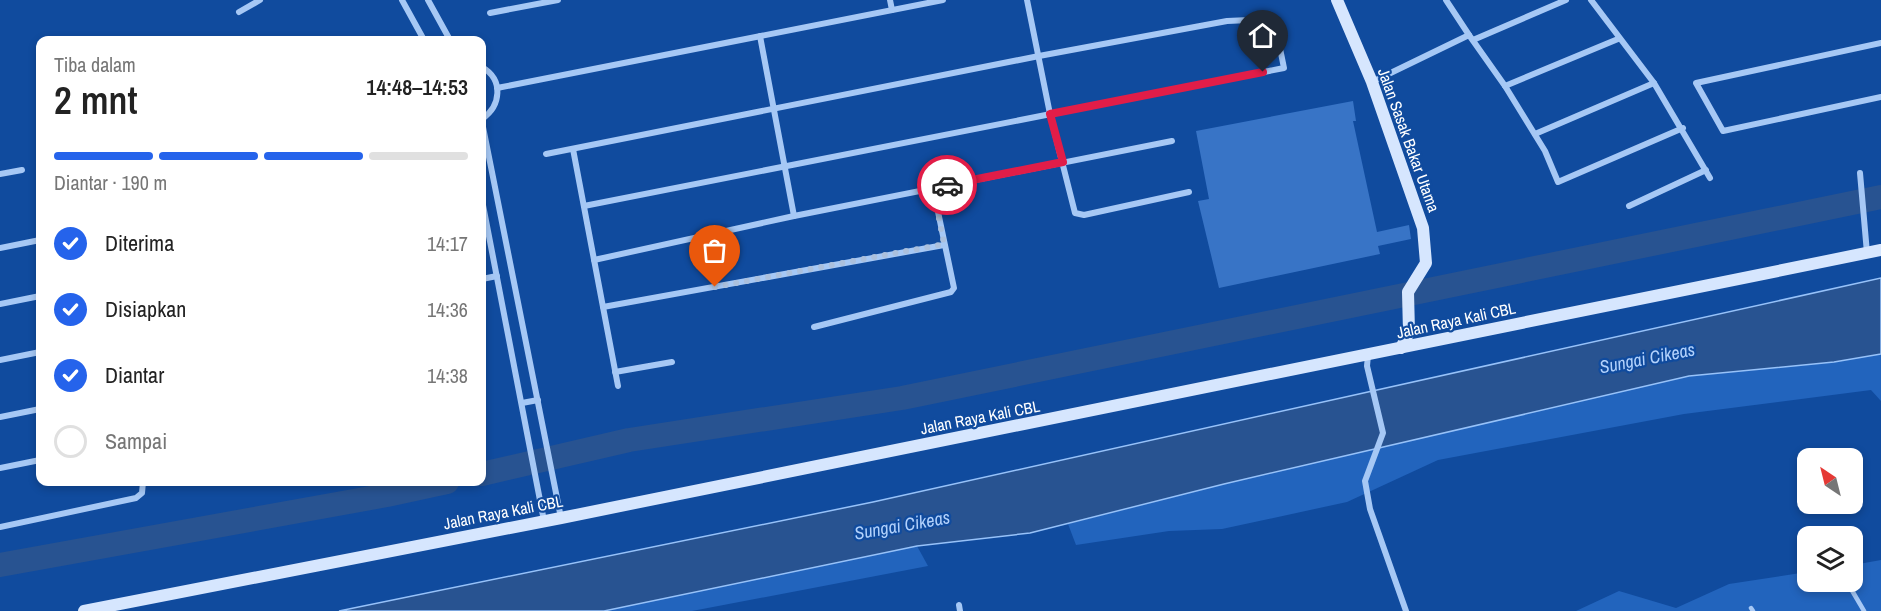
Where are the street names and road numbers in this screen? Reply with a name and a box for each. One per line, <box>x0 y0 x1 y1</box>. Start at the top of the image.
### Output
street label: Jalan Sasak Bakar Utama <box>1373 65 1446 216</box>
street label: Jalan Raya Kali CBL <box>1395 297 1518 343</box>
street label: Jalan Raya Kali CBL <box>918 395 1042 439</box>
street label: Jalan Raya Kali CBL <box>441 490 565 534</box>

